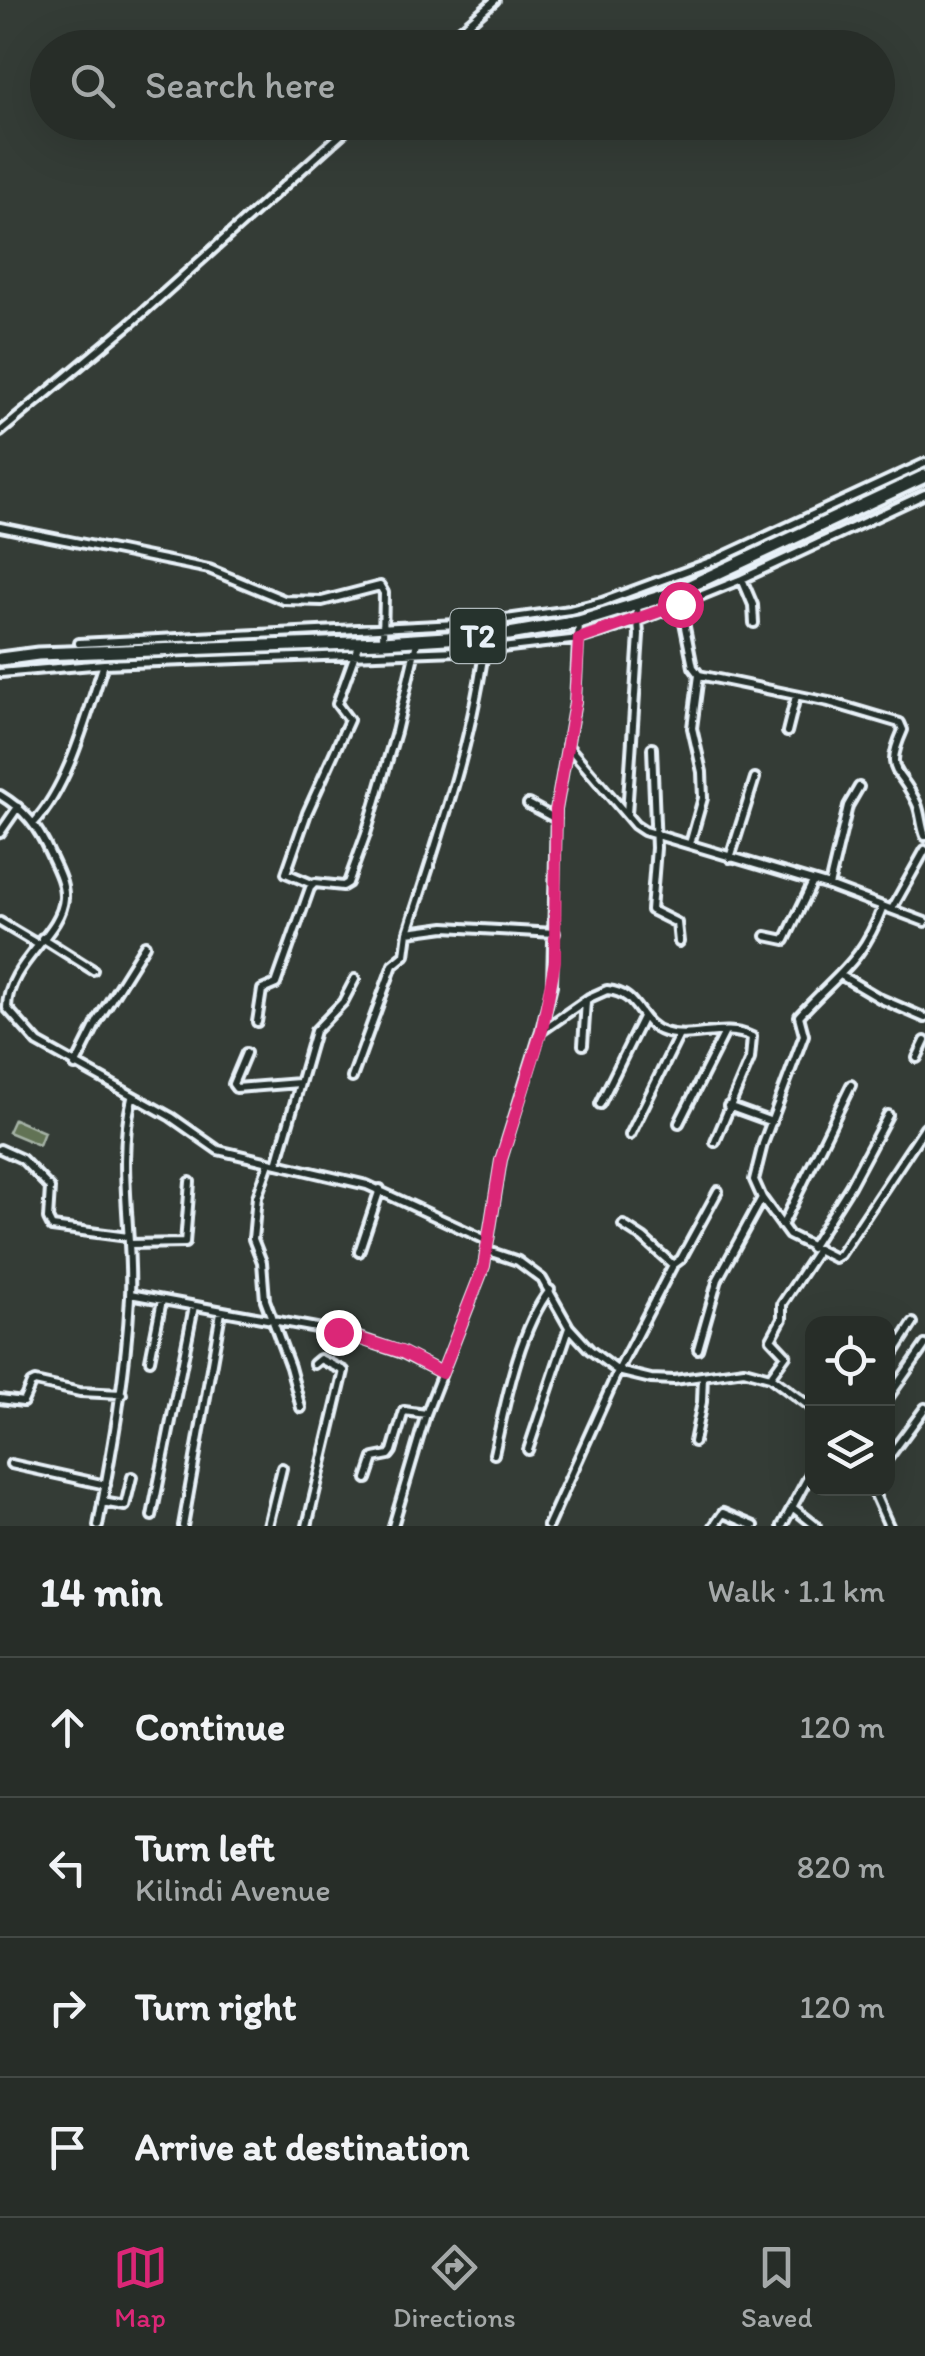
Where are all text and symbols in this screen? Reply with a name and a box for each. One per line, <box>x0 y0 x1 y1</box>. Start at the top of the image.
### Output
search box <box>30 30 895 140</box>
icon: search <box>65 58 120 113</box>
text: Search here <box>145 62 336 108</box>
route start <box>658 582 704 628</box>
road number: T2 <box>450 609 506 663</box>
route end <box>316 1310 362 1356</box>
map controls <box>805 1316 895 1496</box>
button: locate <box>805 1316 895 1406</box>
button: layers <box>805 1406 895 1496</box>
text: 14 min <box>40 1566 163 1617</box>
text: Walk · 1.1 km <box>708 1572 885 1610</box>
icon: ahead <box>40 1700 95 1755</box>
text: Continue <box>135 1704 285 1750</box>
text: 120 m <box>799 1708 885 1746</box>
text: Turn left <box>135 1825 275 1871</box>
icon: left <box>40 1840 95 1895</box>
text: 820 m <box>797 1848 885 1886</box>
text: Kilindi Avenue <box>135 1871 331 1909</box>
icon: right <box>40 1980 95 2035</box>
text: Turn right <box>135 1984 297 2030</box>
text: 120 m <box>799 1988 885 2026</box>
icon: arrive <box>40 2120 95 2175</box>
text: Arrive at destination <box>135 2124 470 2170</box>
tab: Map <box>113 2240 168 2334</box>
tab: Directions <box>393 2240 516 2334</box>
tab: Saved <box>741 2240 812 2334</box>

